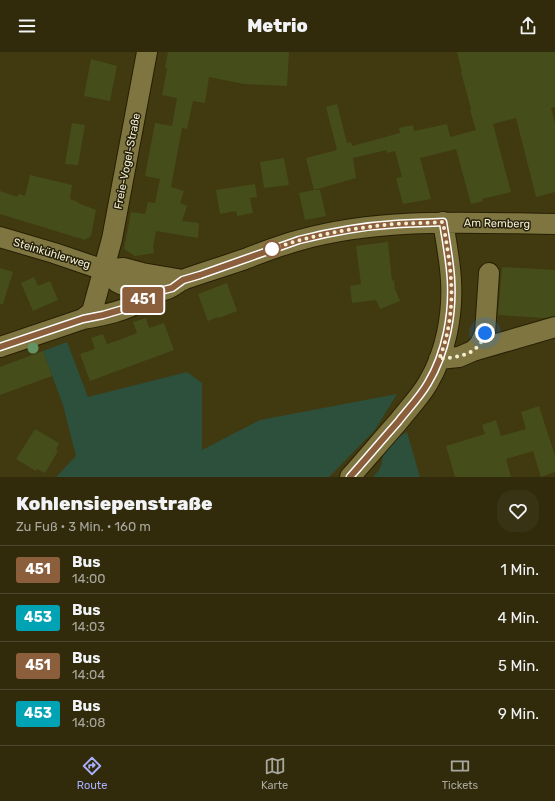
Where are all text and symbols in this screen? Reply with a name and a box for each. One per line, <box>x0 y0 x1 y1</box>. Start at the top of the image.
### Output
icon: menu <box>16 15 38 37</box>
text: Metrio <box>247 15 308 37</box>
icon: share <box>517 15 539 37</box>
street label: Freie-Vogel-Straße <box>112 112 143 210</box>
street label: Am Remberg <box>464 216 530 231</box>
street label: Steinkühlerweg <box>12 236 92 271</box>
unlabelled marker <box>263 240 281 258</box>
line badge: 451 <box>120 287 166 313</box>
text: 451 <box>130 291 156 308</box>
your location <box>475 323 495 343</box>
button: heart <box>497 490 539 532</box>
text: Kohlensiepenstraße <box>16 492 213 515</box>
text: Zu Fuß · 3 Min. · 160 m <box>16 519 151 534</box>
text: Bus <box>72 553 100 571</box>
text: 451 <box>25 561 51 578</box>
text: 1 Min. <box>500 561 539 579</box>
text: 14:00 <box>72 571 105 586</box>
text: Bus <box>72 601 100 619</box>
text: 453 <box>24 609 52 626</box>
text: 4 Min. <box>498 609 539 627</box>
text: 14:03 <box>72 619 105 634</box>
text: Bus <box>72 649 100 667</box>
text: 451 <box>25 657 51 674</box>
text: 5 Min. <box>498 657 539 675</box>
text: 14:04 <box>72 667 105 682</box>
text: Bus <box>72 697 100 715</box>
text: 453 <box>24 705 52 722</box>
text: 9 Min. <box>498 705 539 723</box>
text: 14:08 <box>72 715 106 730</box>
tab: Route <box>77 755 107 792</box>
tab: Karte <box>261 755 288 792</box>
tab: Tickets <box>442 755 478 792</box>

